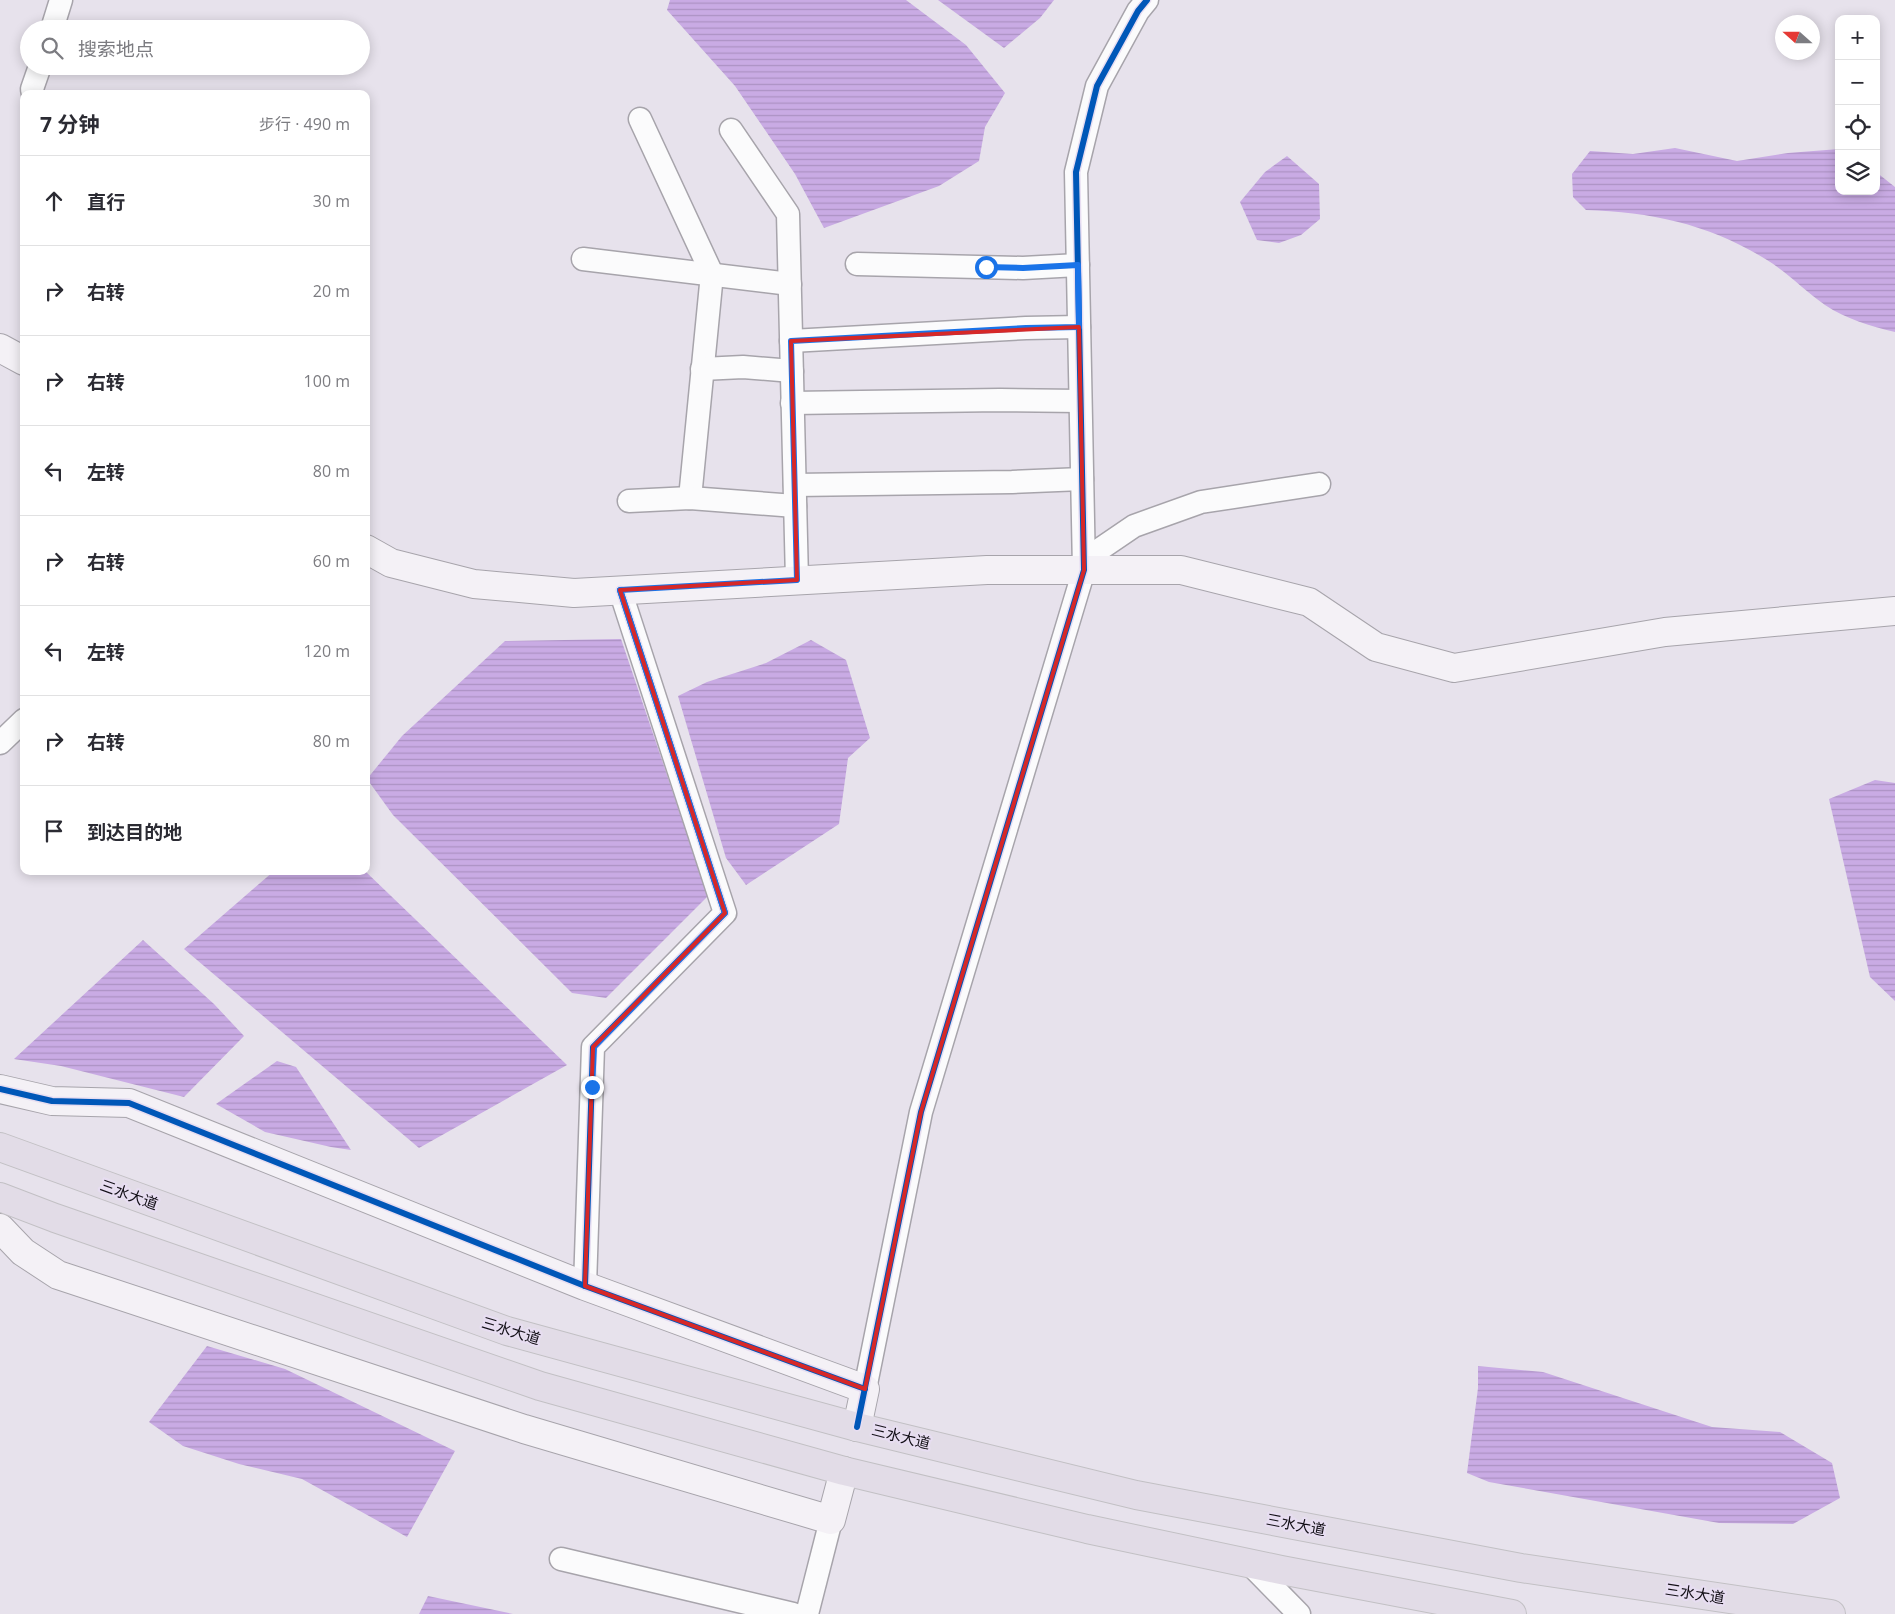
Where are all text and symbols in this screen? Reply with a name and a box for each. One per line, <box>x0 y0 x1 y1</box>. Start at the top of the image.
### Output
north arrow <box>1775 15 1820 60</box>
map controls <box>1835 15 1880 195</box>
button: + <box>1835 15 1880 60</box>
search box <box>20 20 370 75</box>
icon: search <box>38 34 66 62</box>
text: 搜索地点 <box>78 36 154 62</box>
button: − <box>1835 60 1880 105</box>
button: locate <box>1835 105 1880 150</box>
text: 7 分钟 <box>40 110 99 138</box>
text: 步行 · 490 m <box>259 113 350 135</box>
button: layers <box>1835 150 1880 195</box>
icon: ahead <box>40 187 68 215</box>
text: 直行 <box>87 189 125 215</box>
text: 30 m <box>313 190 350 212</box>
route start <box>975 256 998 279</box>
icon: right <box>40 277 68 305</box>
text: 右转 <box>87 279 125 305</box>
text: 20 m <box>313 280 350 302</box>
icon: right <box>40 367 68 395</box>
text: 右转 <box>87 369 125 395</box>
text: 100 m <box>304 370 350 392</box>
icon: left <box>40 457 68 485</box>
text: 左转 <box>87 459 125 485</box>
text: 80 m <box>313 460 350 482</box>
icon: right <box>40 547 68 575</box>
text: 右转 <box>87 549 125 575</box>
text: 60 m <box>313 550 350 572</box>
icon: left <box>40 637 68 665</box>
text: 左转 <box>87 639 125 665</box>
text: 120 m <box>304 640 350 662</box>
icon: right <box>40 727 68 755</box>
text: 右转 <box>87 729 125 755</box>
text: 80 m <box>313 730 350 752</box>
icon: arrive <box>40 817 68 845</box>
text: 到达目的地 <box>87 819 182 845</box>
route end <box>581 1076 604 1099</box>
street label: 三水大道 <box>98 1174 161 1214</box>
street label: 三水大道 <box>480 1312 543 1348</box>
street label: 三水大道 <box>870 1419 933 1453</box>
street label: 三水大道 <box>1265 1508 1328 1540</box>
street label: 三水大道 <box>1664 1578 1726 1608</box>

